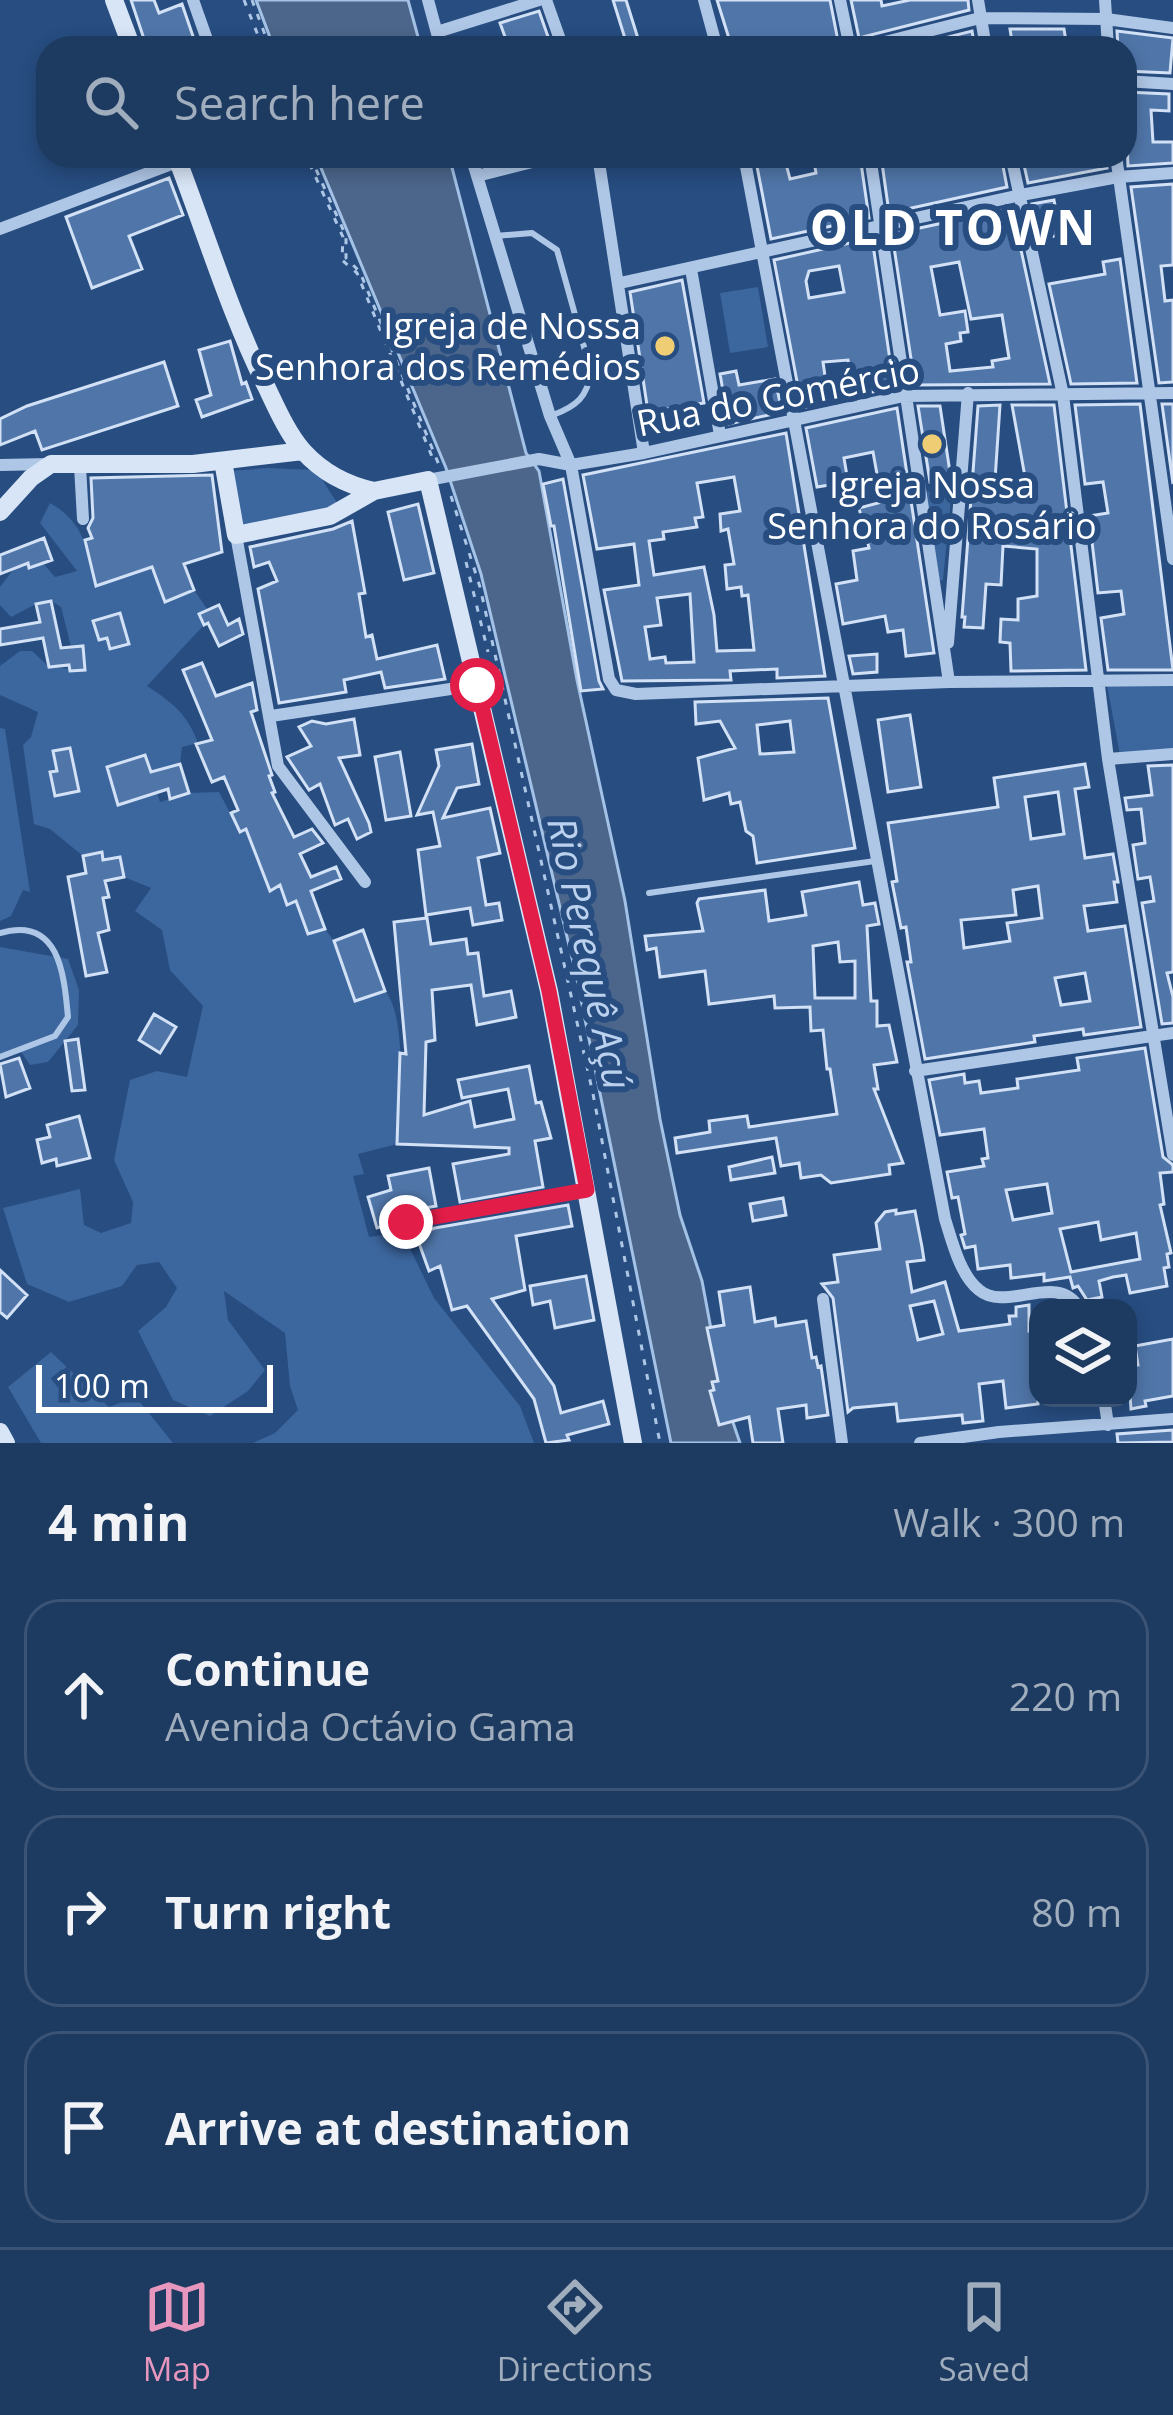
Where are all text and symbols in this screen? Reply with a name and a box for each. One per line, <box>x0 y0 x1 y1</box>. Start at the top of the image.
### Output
search box <box>36 36 1137 168</box>
icon: search <box>78 69 144 135</box>
text: Search here <box>174 72 425 133</box>
district label: OLD TOWN <box>810 194 1098 259</box>
place label: Igreja de Nossa Senhora dos Remédios <box>255 301 641 391</box>
marker: Igreja de Nossa Senhora dos Remédios <box>652 333 678 359</box>
street label: Rua do Comércio <box>632 345 924 447</box>
marker: Igreja Nossa Senhora do Rosário <box>919 431 945 457</box>
place label: Igreja Nossa Senhora do Rosário <box>767 460 1097 550</box>
route start <box>450 658 504 712</box>
water label: Rio Perequê Açú <box>536 812 646 1094</box>
route end <box>379 1195 433 1249</box>
map controls <box>1029 1299 1137 1407</box>
button: layers <box>1029 1299 1137 1407</box>
scale bar <box>36 1359 273 1412</box>
text: 100 m <box>54 1363 150 1408</box>
text: 4 min <box>48 1486 190 1556</box>
text: Walk · 300 m <box>893 1495 1125 1548</box>
text: Continue <box>165 1638 370 1699</box>
icon: ahead <box>51 1662 117 1728</box>
text: 220 m <box>1009 1669 1122 1722</box>
text: Avenida Octávio Gama <box>165 1699 576 1752</box>
icon: right <box>51 1878 117 1944</box>
text: Turn right <box>165 1881 391 1942</box>
text: 80 m <box>1031 1885 1122 1938</box>
icon: arrive <box>51 2094 117 2160</box>
text: Arrive at destination <box>165 2097 631 2158</box>
tab: Map <box>143 2274 211 2391</box>
tab: Directions <box>497 2274 653 2391</box>
tab: Saved <box>938 2274 1030 2391</box>

